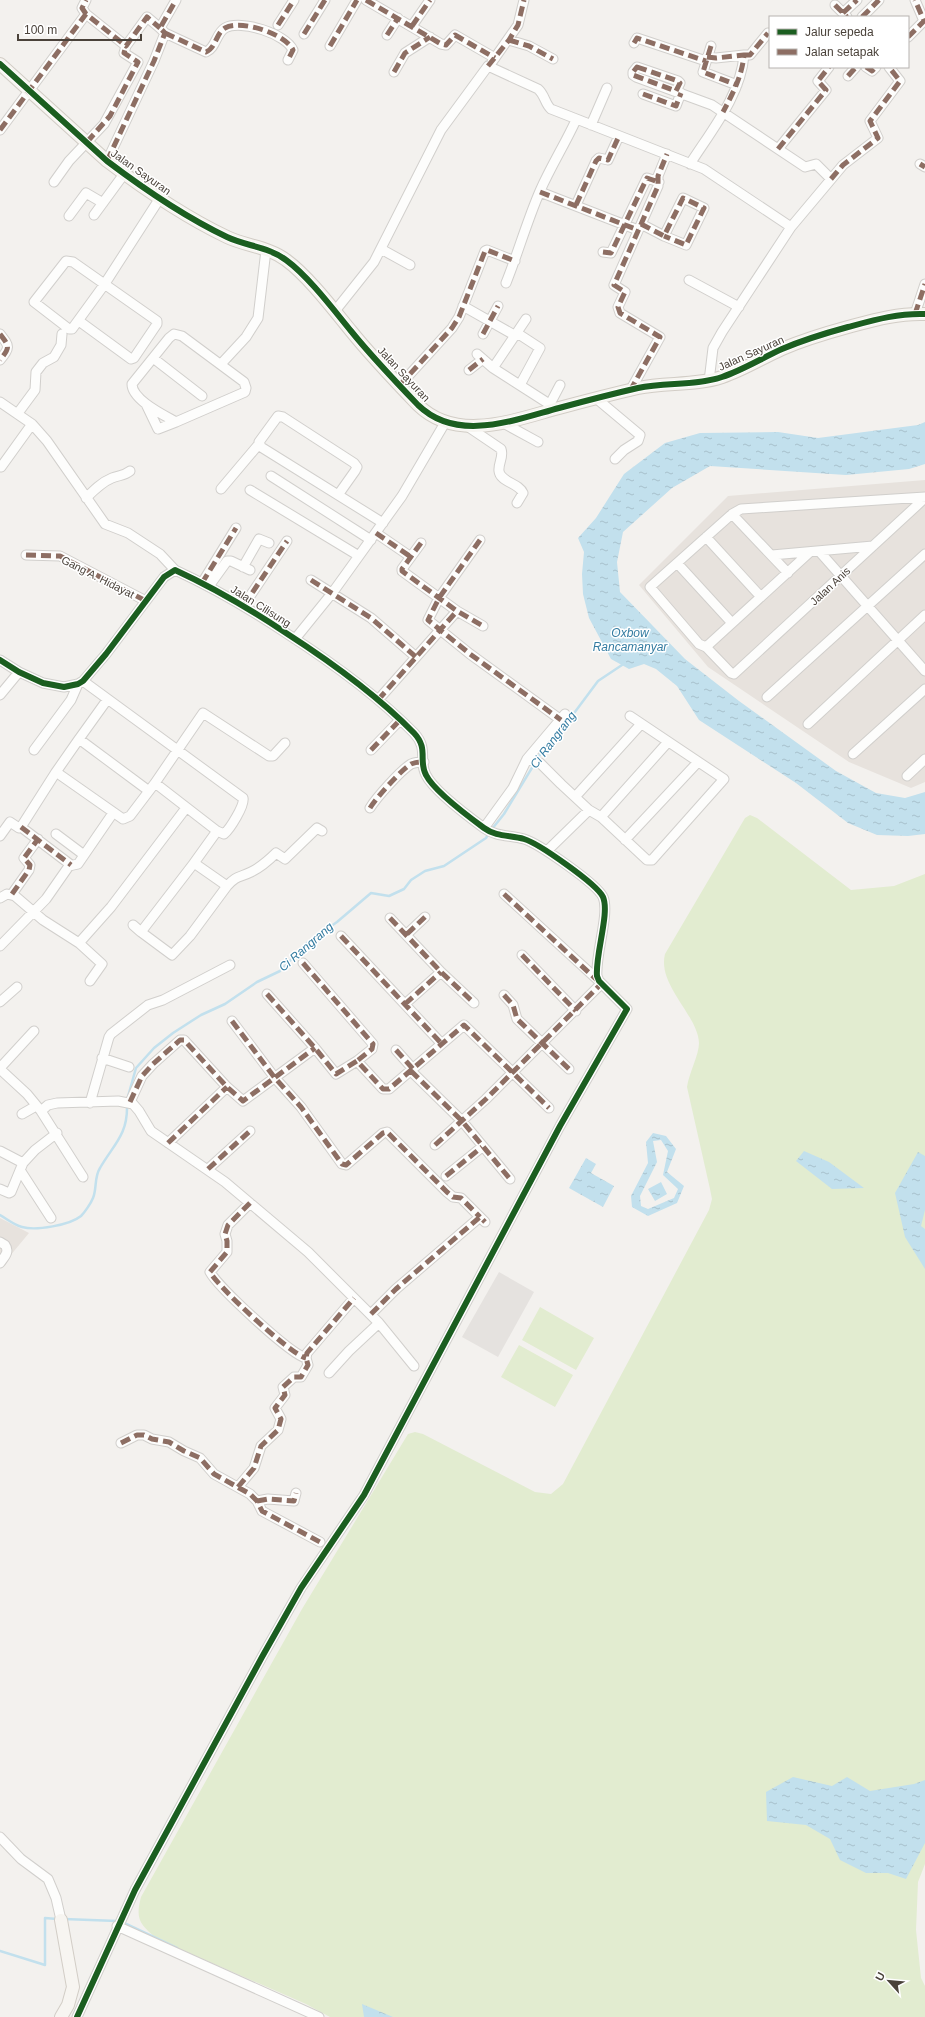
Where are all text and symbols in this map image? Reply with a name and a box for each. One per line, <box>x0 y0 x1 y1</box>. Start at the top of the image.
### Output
scale bar <box>18 16 141 42</box>
legend <box>769 16 909 68</box>
text: 100 m <box>24 23 57 37</box>
text: Jalur sepeda <box>805 25 874 39</box>
text: Jalan setapak <box>805 45 880 59</box>
street label: Jalan Sayuran <box>109 147 173 197</box>
street label: Jalan Sayuran <box>716 333 786 373</box>
street label: Jalan Sayuran <box>376 344 432 404</box>
street label: Gang A. Hidayat <box>60 553 136 601</box>
street label: Jalan Anis <box>808 564 853 607</box>
street label: Jalan Cilisung <box>229 583 293 629</box>
water label: Oxbow Rancamanyar <box>593 626 668 654</box>
water label: Ci Rangrang <box>527 709 579 771</box>
water label: Ci Rangrang <box>276 919 336 974</box>
north arrow <box>869 1961 909 2001</box>
text: U <box>873 1970 887 1983</box>

